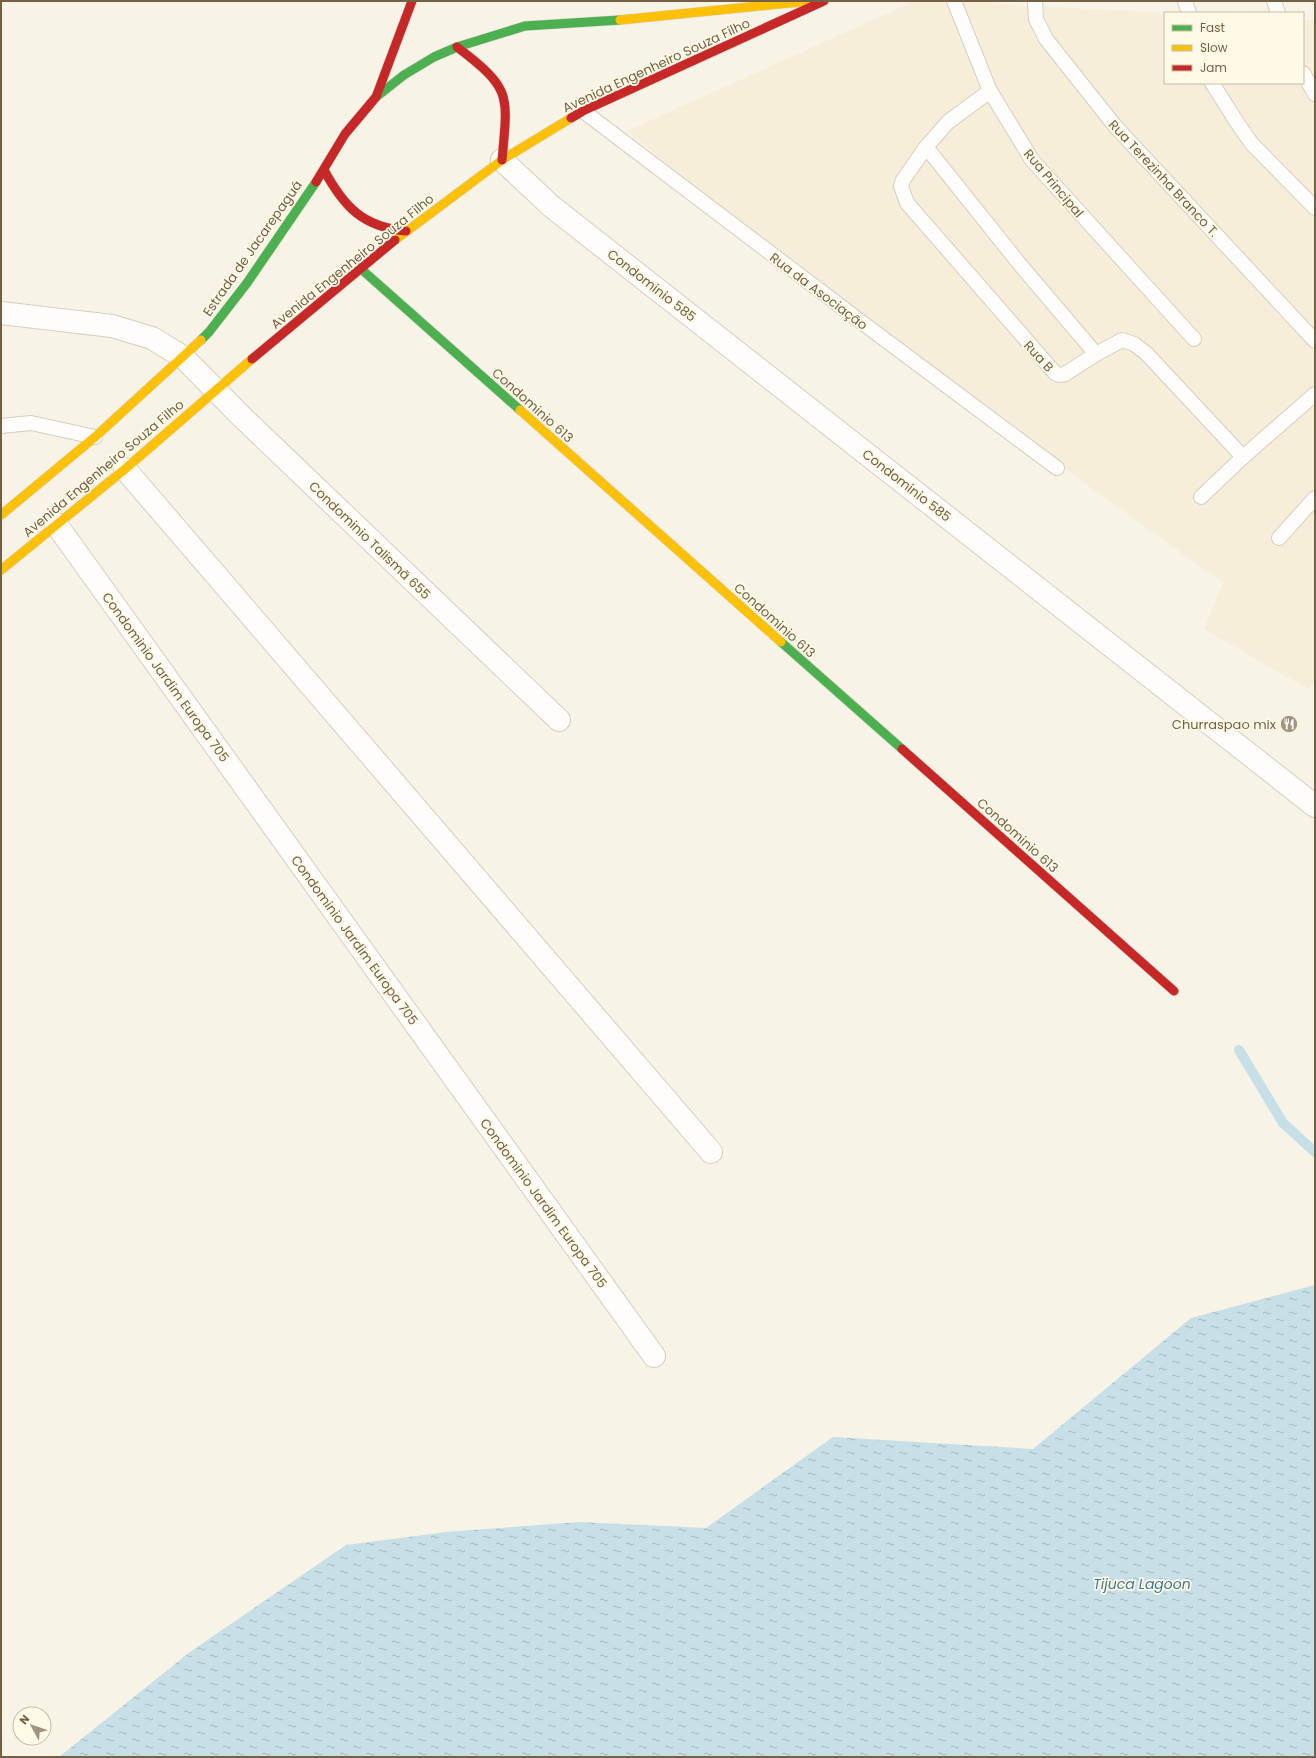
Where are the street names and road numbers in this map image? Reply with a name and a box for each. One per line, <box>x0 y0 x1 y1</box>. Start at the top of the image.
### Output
street label: Avenida Engenheiro Souza Filho <box>559 14 753 117</box>
street label: Rua Terezinha Branco T. <box>1104 116 1223 241</box>
street label: Rua Principal <box>1019 145 1088 222</box>
street label: Estrada de Jacarepaguá <box>198 177 307 320</box>
street label: Avenida Engenheiro Souza Filho <box>267 189 438 333</box>
street label: Condominio 585 <box>603 245 700 326</box>
street label: Rua da Asociação <box>766 248 872 335</box>
street label: Rua B <box>1019 337 1058 376</box>
street label: Condominio 613 <box>488 364 578 447</box>
street label: Avenida Engenheiro Souza Filho <box>19 395 188 542</box>
street label: Condominio 585 <box>858 445 955 526</box>
street label: Condominio Talismã 655 <box>304 477 435 604</box>
street label: Condominio 613 <box>730 579 820 662</box>
street label: Condominio Jardim Europa 705 <box>97 589 234 766</box>
street label: Condominio 613 <box>973 794 1063 877</box>
street label: Condominio Jardim Europa 705 <box>286 852 423 1029</box>
street label: Condominio Jardim Europa 705 <box>475 1115 612 1292</box>

